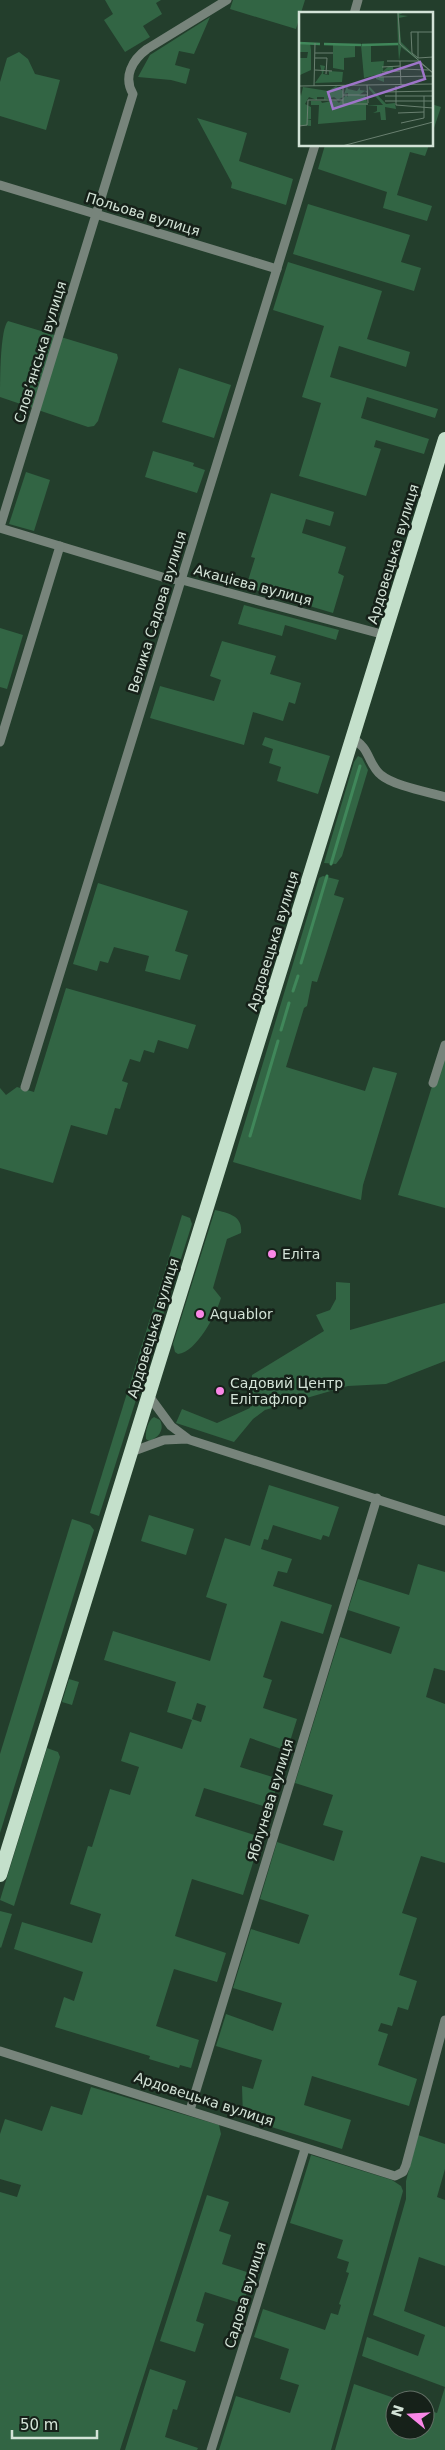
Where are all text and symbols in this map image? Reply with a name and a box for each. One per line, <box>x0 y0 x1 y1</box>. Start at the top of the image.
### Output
inset map <box>299 12 432 146</box>
street label: Польова вулиця <box>84 189 202 239</box>
street label: Словʼянська вулиця <box>11 279 69 425</box>
street label: Ардовецька вулиця <box>364 482 422 626</box>
street label: Велика Садова вулиця <box>125 529 189 695</box>
street label: Акацієва вулиця <box>192 562 314 608</box>
street label: Ардовецька вулиця <box>244 869 302 1013</box>
place label: Еліта <box>282 1246 320 1262</box>
marker: Еліта <box>266 1248 278 1260</box>
street label: Ардовецька вулиця <box>124 1256 182 1400</box>
place label: Aquablor <box>210 1306 273 1322</box>
marker: Aquablor <box>194 1308 206 1320</box>
place label: Садовий Центр Елітафлор <box>230 1375 343 1407</box>
marker: Садовий Центр Елітафлор <box>214 1385 226 1397</box>
street label: Яблунева вулиця <box>244 1737 296 1863</box>
street label: Ардовецька вулиця <box>132 2069 276 2129</box>
street label: Садова вулиця <box>221 2240 269 2350</box>
north arrow <box>385 2390 435 2440</box>
text: N <box>388 2403 407 2419</box>
scale bar <box>12 2408 98 2440</box>
text: 50 m <box>20 2416 58 2434</box>

